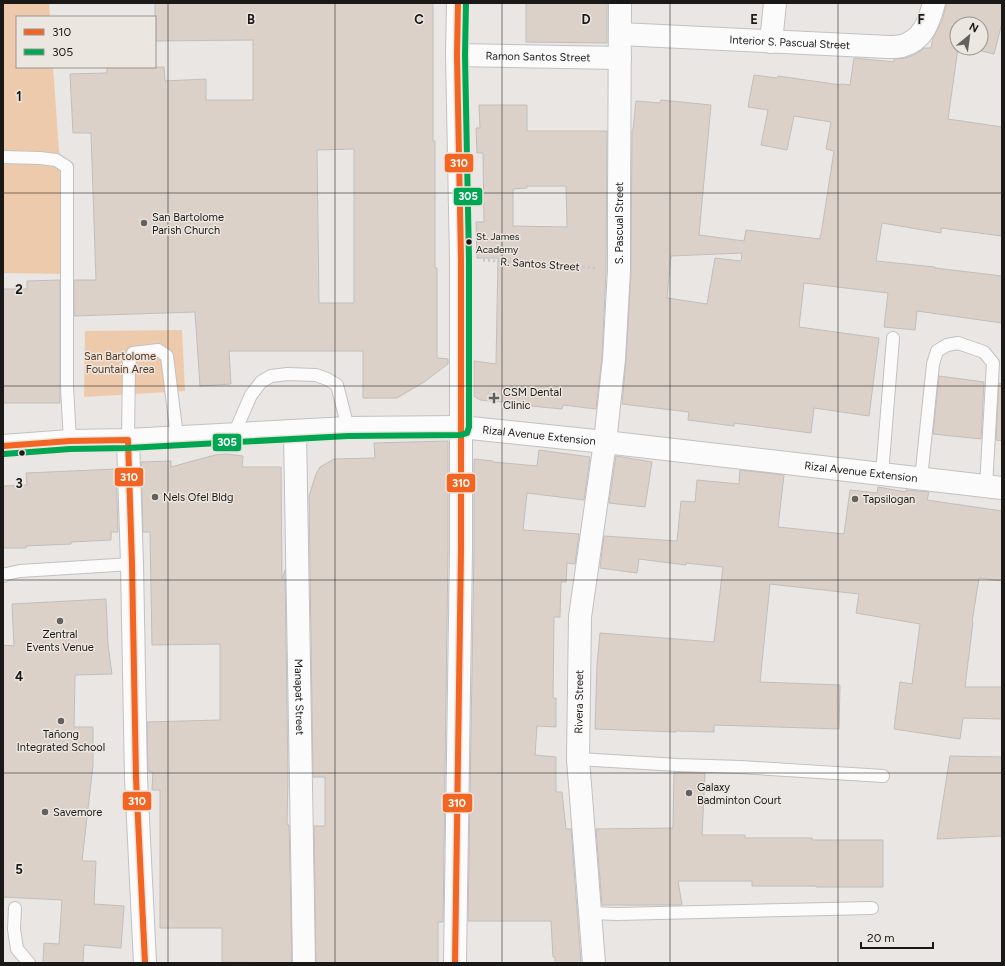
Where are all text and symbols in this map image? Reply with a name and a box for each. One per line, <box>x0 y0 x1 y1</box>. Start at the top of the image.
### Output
text: B <box>247 12 255 27</box>
text: C <box>414 12 424 27</box>
text: D <box>581 12 591 27</box>
text: E <box>750 12 758 27</box>
text: F <box>917 12 925 27</box>
legend <box>16 16 156 68</box>
north arrow <box>949 16 989 56</box>
text: N <box>967 20 980 35</box>
text: 310 <box>52 25 71 39</box>
street label: Interior S. Pascual Street <box>729 33 850 52</box>
text: 305 <box>52 45 73 59</box>
street label: Ramon Santos Street <box>485 50 591 64</box>
text: 1 <box>16 89 22 104</box>
line badge: 310 <box>444 153 474 173</box>
text: 310 <box>450 157 468 170</box>
street label: S. Pascual Street <box>613 182 626 264</box>
line badge: 305 <box>453 187 483 206</box>
text: 305 <box>458 190 478 203</box>
place label: San Bartolome Parish Church <box>152 211 224 237</box>
marker: San Bartolome Parish Church <box>139 218 149 228</box>
place label: St. James Academy <box>476 230 520 256</box>
marker: St. James Academy <box>464 237 474 247</box>
street label: R. Santos Street <box>500 255 580 274</box>
text: 2 <box>15 282 23 297</box>
park label: San Bartolome Fountain Area <box>84 350 156 376</box>
place label: CSM Dental Clinic <box>503 386 562 412</box>
marker: CSM Dental Clinic <box>488 392 500 404</box>
street label: Rizal Avenue Extension <box>482 423 596 448</box>
line badge: 305 <box>212 433 242 452</box>
text: 305 <box>217 436 237 449</box>
unlabelled marker <box>17 448 27 458</box>
street label: Rizal Avenue Extension <box>804 459 918 485</box>
line badge: 310 <box>114 467 144 487</box>
text: 310 <box>120 471 138 484</box>
line badge: 310 <box>446 473 476 493</box>
text: 3 <box>15 476 23 491</box>
text: 310 <box>452 477 470 490</box>
place label: Nels Ofel Bldg <box>163 491 234 504</box>
marker: Nels Ofel Bldg <box>150 492 160 502</box>
place label: Tapsilogan <box>863 493 915 506</box>
marker: Tapsilogan <box>850 494 860 504</box>
marker: Zentral Events Venue <box>55 616 65 626</box>
place label: Zentral Events Venue <box>26 628 94 654</box>
street label: Manapat Street <box>292 659 306 735</box>
text: 4 <box>15 669 23 684</box>
street label: Rivera Street <box>572 670 586 734</box>
marker: Tañong Integrated School <box>56 716 66 726</box>
place label: Tañong Integrated School <box>17 728 105 754</box>
place label: Galaxy Badminton Court <box>697 781 782 807</box>
marker: Galaxy Badminton Court <box>684 788 694 798</box>
line badge: 310 <box>122 791 152 811</box>
line badge: 310 <box>442 793 473 813</box>
text: 310 <box>128 795 146 808</box>
text: 310 <box>448 797 466 810</box>
place label: Savemore <box>53 806 102 819</box>
marker: Savemore <box>40 807 50 817</box>
text: 5 <box>15 862 23 877</box>
scale bar <box>861 924 933 950</box>
text: 20 m <box>867 931 895 945</box>

